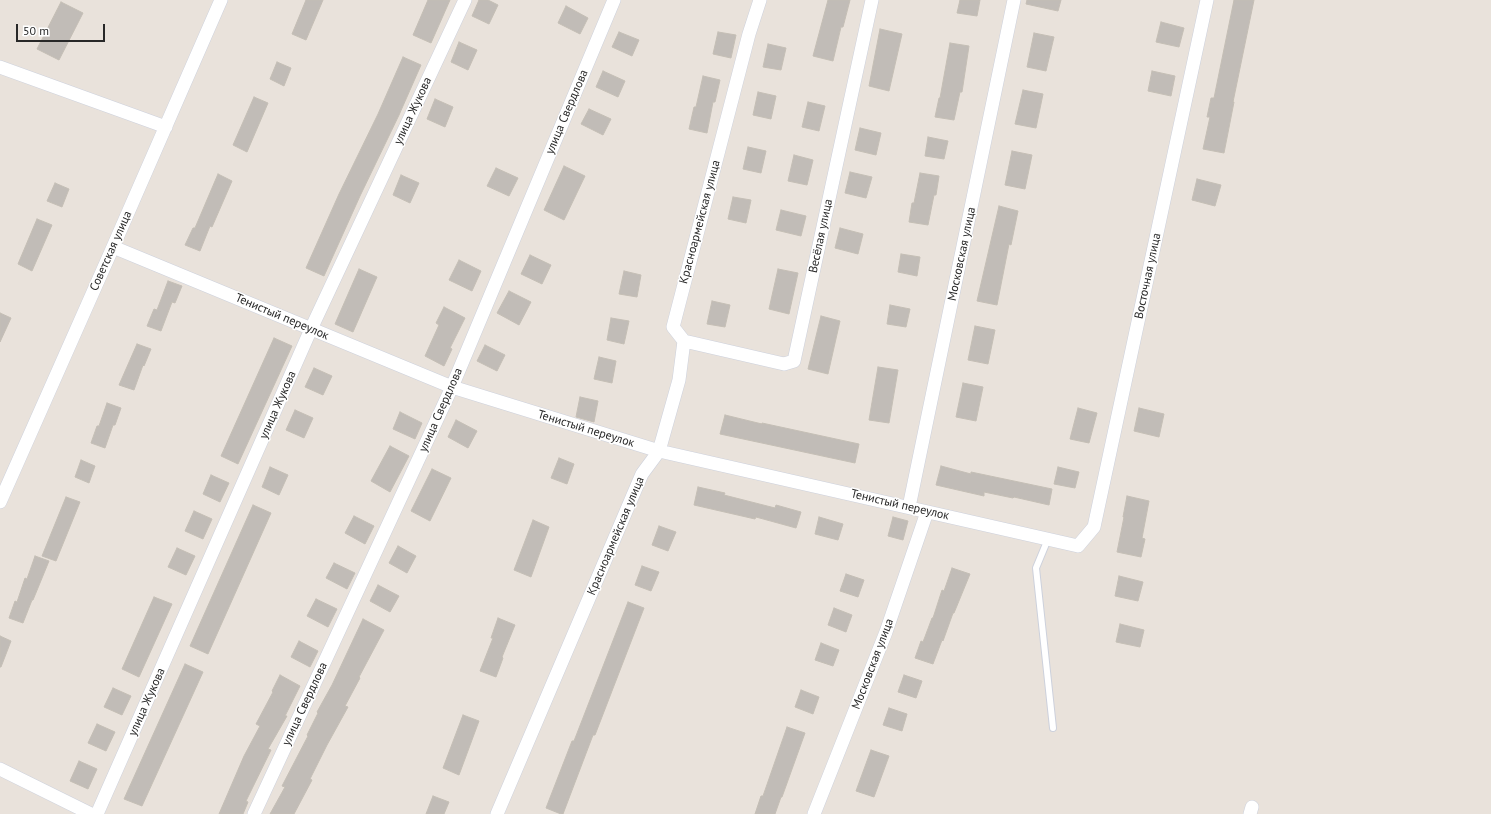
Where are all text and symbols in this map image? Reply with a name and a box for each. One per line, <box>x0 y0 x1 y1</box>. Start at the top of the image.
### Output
scale bar <box>18 16 107 42</box>
text: 50 m <box>23 23 49 38</box>
street label: улица Свердлова <box>543 68 591 156</box>
street label: улица Жукова <box>391 75 435 147</box>
street label: Красноармейская улица <box>677 159 723 285</box>
street label: Весёлая улица <box>806 198 836 274</box>
street label: Московская улица <box>945 206 979 302</box>
street label: Советская улица <box>87 209 135 293</box>
street label: Восточная улица <box>1132 232 1164 320</box>
street label: Тенистый переулок <box>233 291 331 343</box>
street label: улица Свердлова <box>416 366 466 454</box>
street label: улица Жукова <box>257 369 299 441</box>
street label: Тенистый переулок <box>536 407 636 451</box>
street label: Красноармейская улица <box>584 475 648 597</box>
street label: Тенистый переулок <box>849 487 951 523</box>
street label: Московская улица <box>849 617 897 711</box>
street label: улица Свердлова <box>279 660 331 748</box>
street label: улица Жукова <box>126 666 168 738</box>

